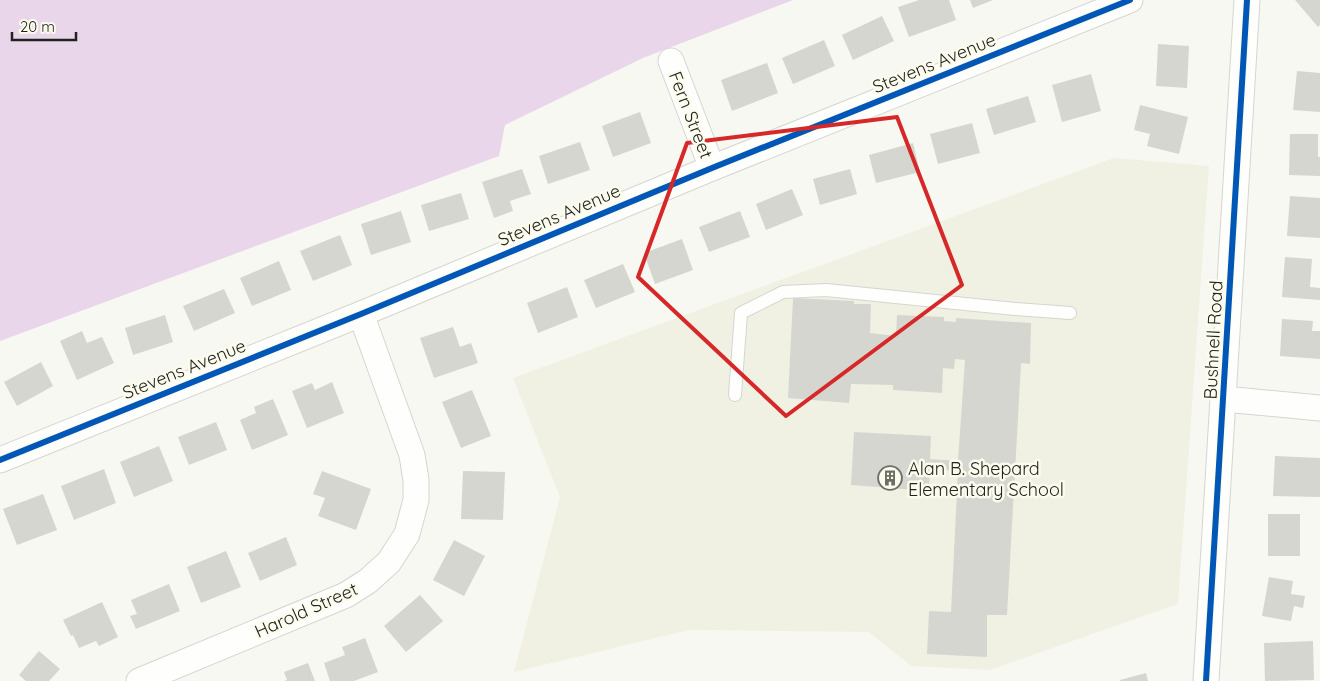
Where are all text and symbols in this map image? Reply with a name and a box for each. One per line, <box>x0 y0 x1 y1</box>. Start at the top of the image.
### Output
scale bar <box>12 10 76 42</box>
text: 20 m <box>20 17 55 36</box>
street label: Stevens Avenue <box>869 28 999 98</box>
street label: Fern Street <box>664 68 718 162</box>
street label: Stevens Avenue <box>494 179 624 251</box>
street label: Bushnell Road <box>1198 280 1228 400</box>
street label: Stevens Avenue <box>119 334 249 404</box>
place label: Alan B. Shepard Elementary School <box>908 457 1064 501</box>
building icon: Alan B. Shepard Elementary School <box>877 465 903 491</box>
street label: Harold Street <box>251 577 361 643</box>

